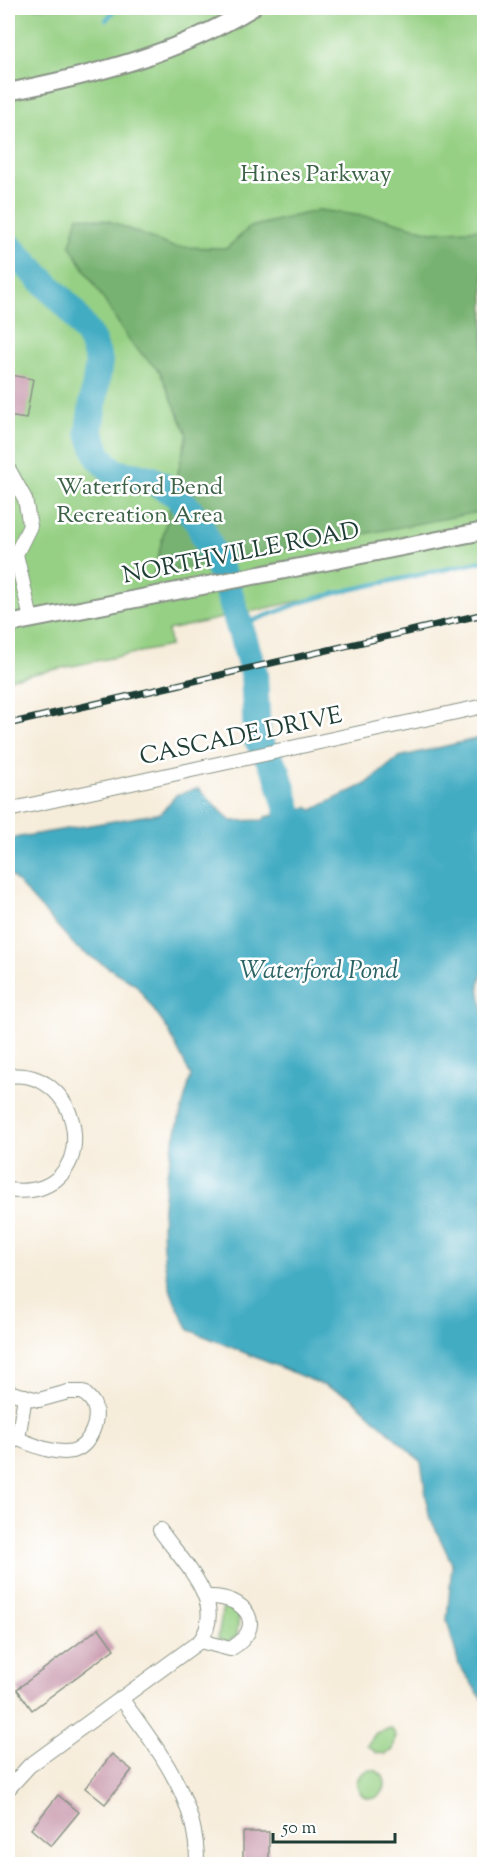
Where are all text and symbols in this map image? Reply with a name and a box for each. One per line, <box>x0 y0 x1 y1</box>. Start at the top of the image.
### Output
park label: Hines Parkway <box>240 158 392 192</box>
park label: Waterford Bend Recreation Area <box>56 471 224 533</box>
street label: NORTHVILLE ROAD <box>120 514 362 594</box>
street label: CASCADE DRIVE <box>137 699 346 775</box>
water label: Waterford Pond <box>240 953 399 990</box>
scale bar <box>273 1806 394 1844</box>
text: 50 m <box>281 1816 317 1842</box>

